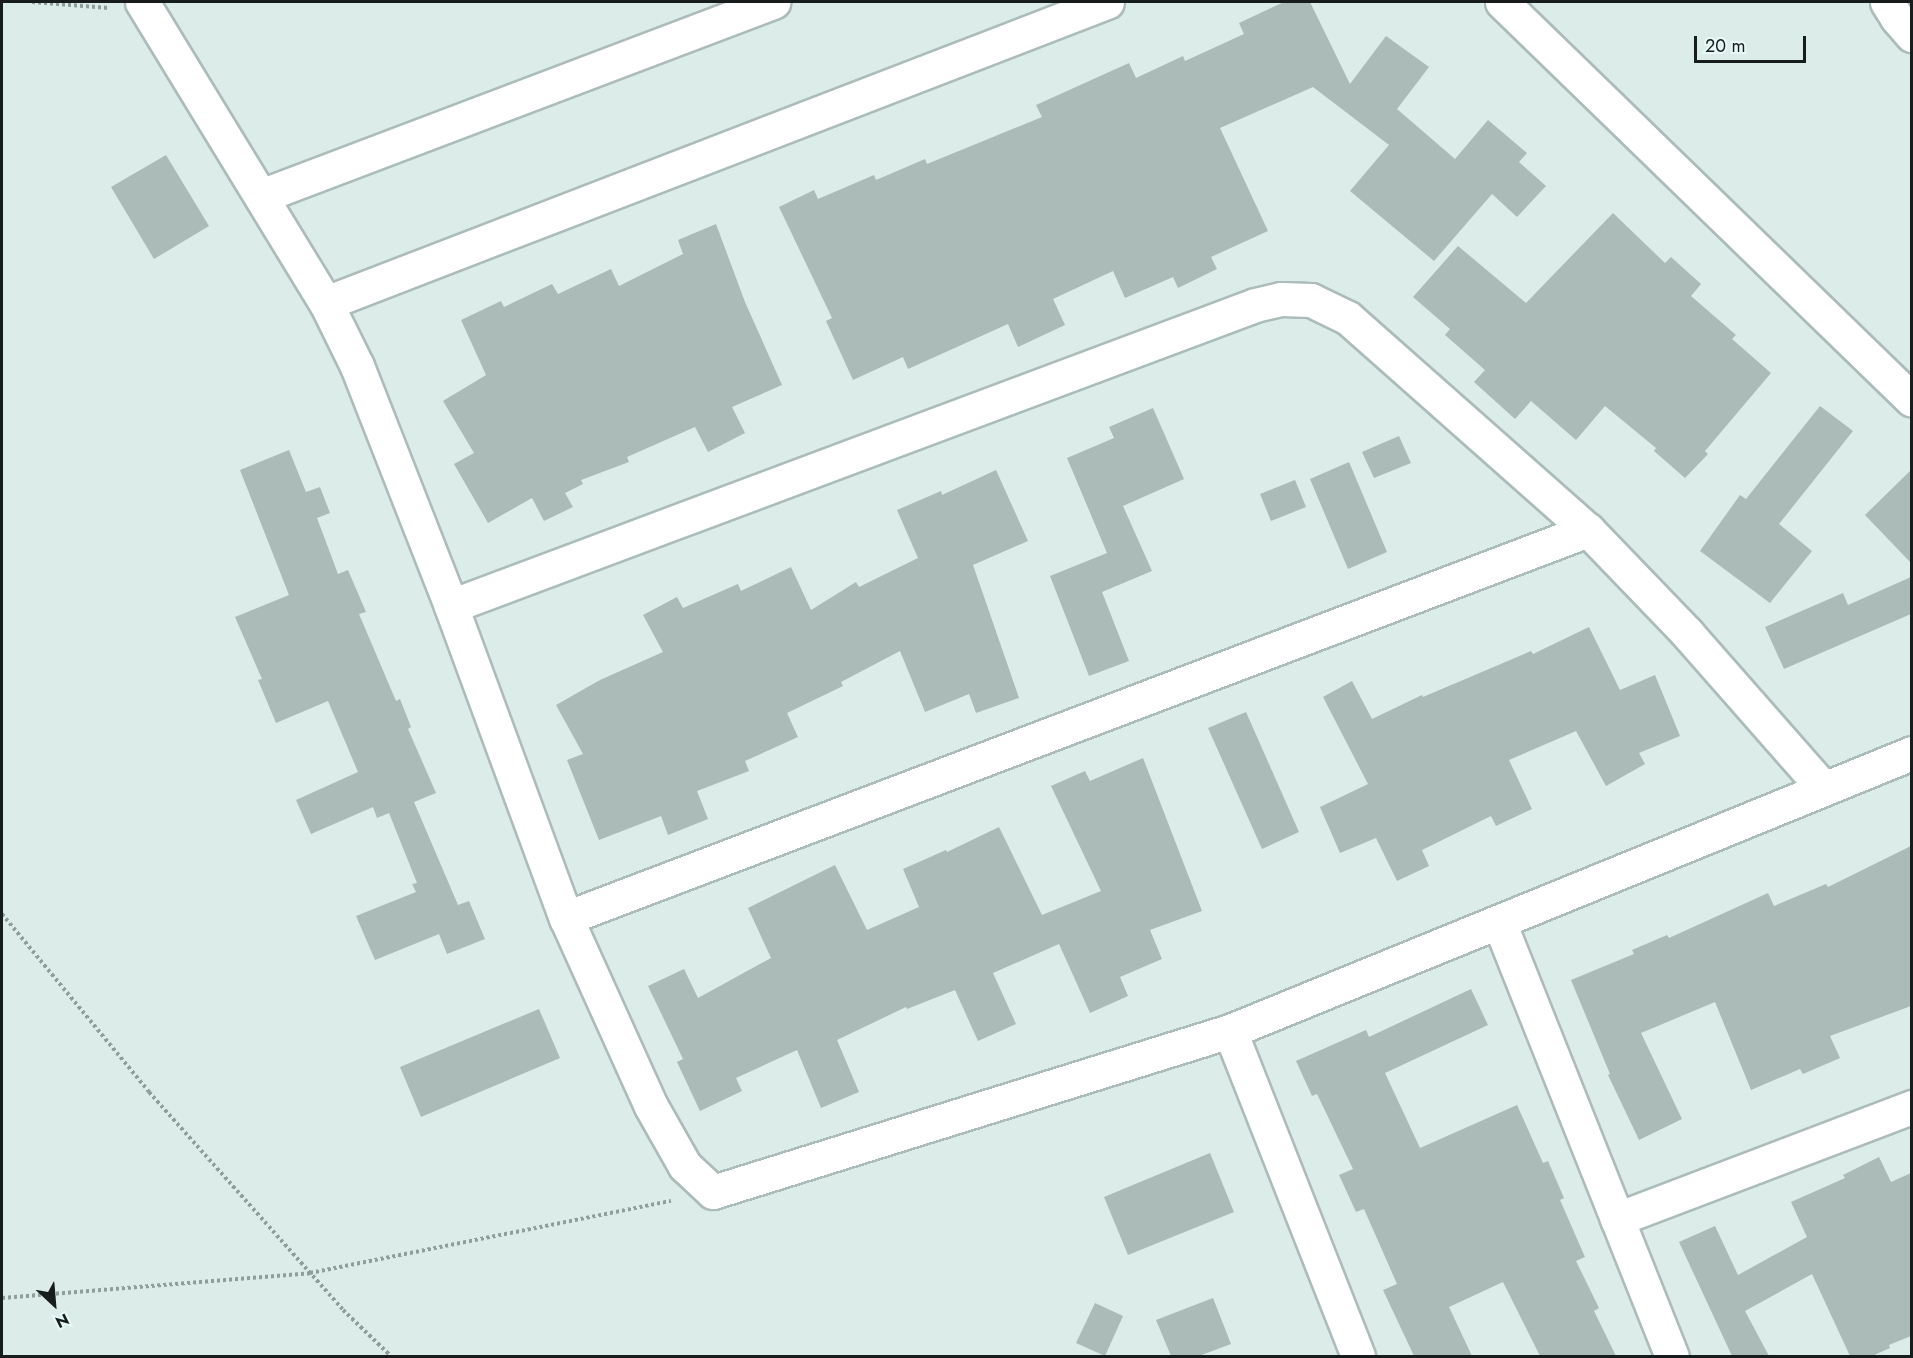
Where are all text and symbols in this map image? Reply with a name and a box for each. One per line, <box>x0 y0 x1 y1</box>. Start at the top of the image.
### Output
scale bar <box>1697 24 1810 62</box>
text: 20 m <box>1705 33 1745 59</box>
north arrow <box>24 1274 84 1334</box>
text: N <box>51 1308 73 1334</box>

